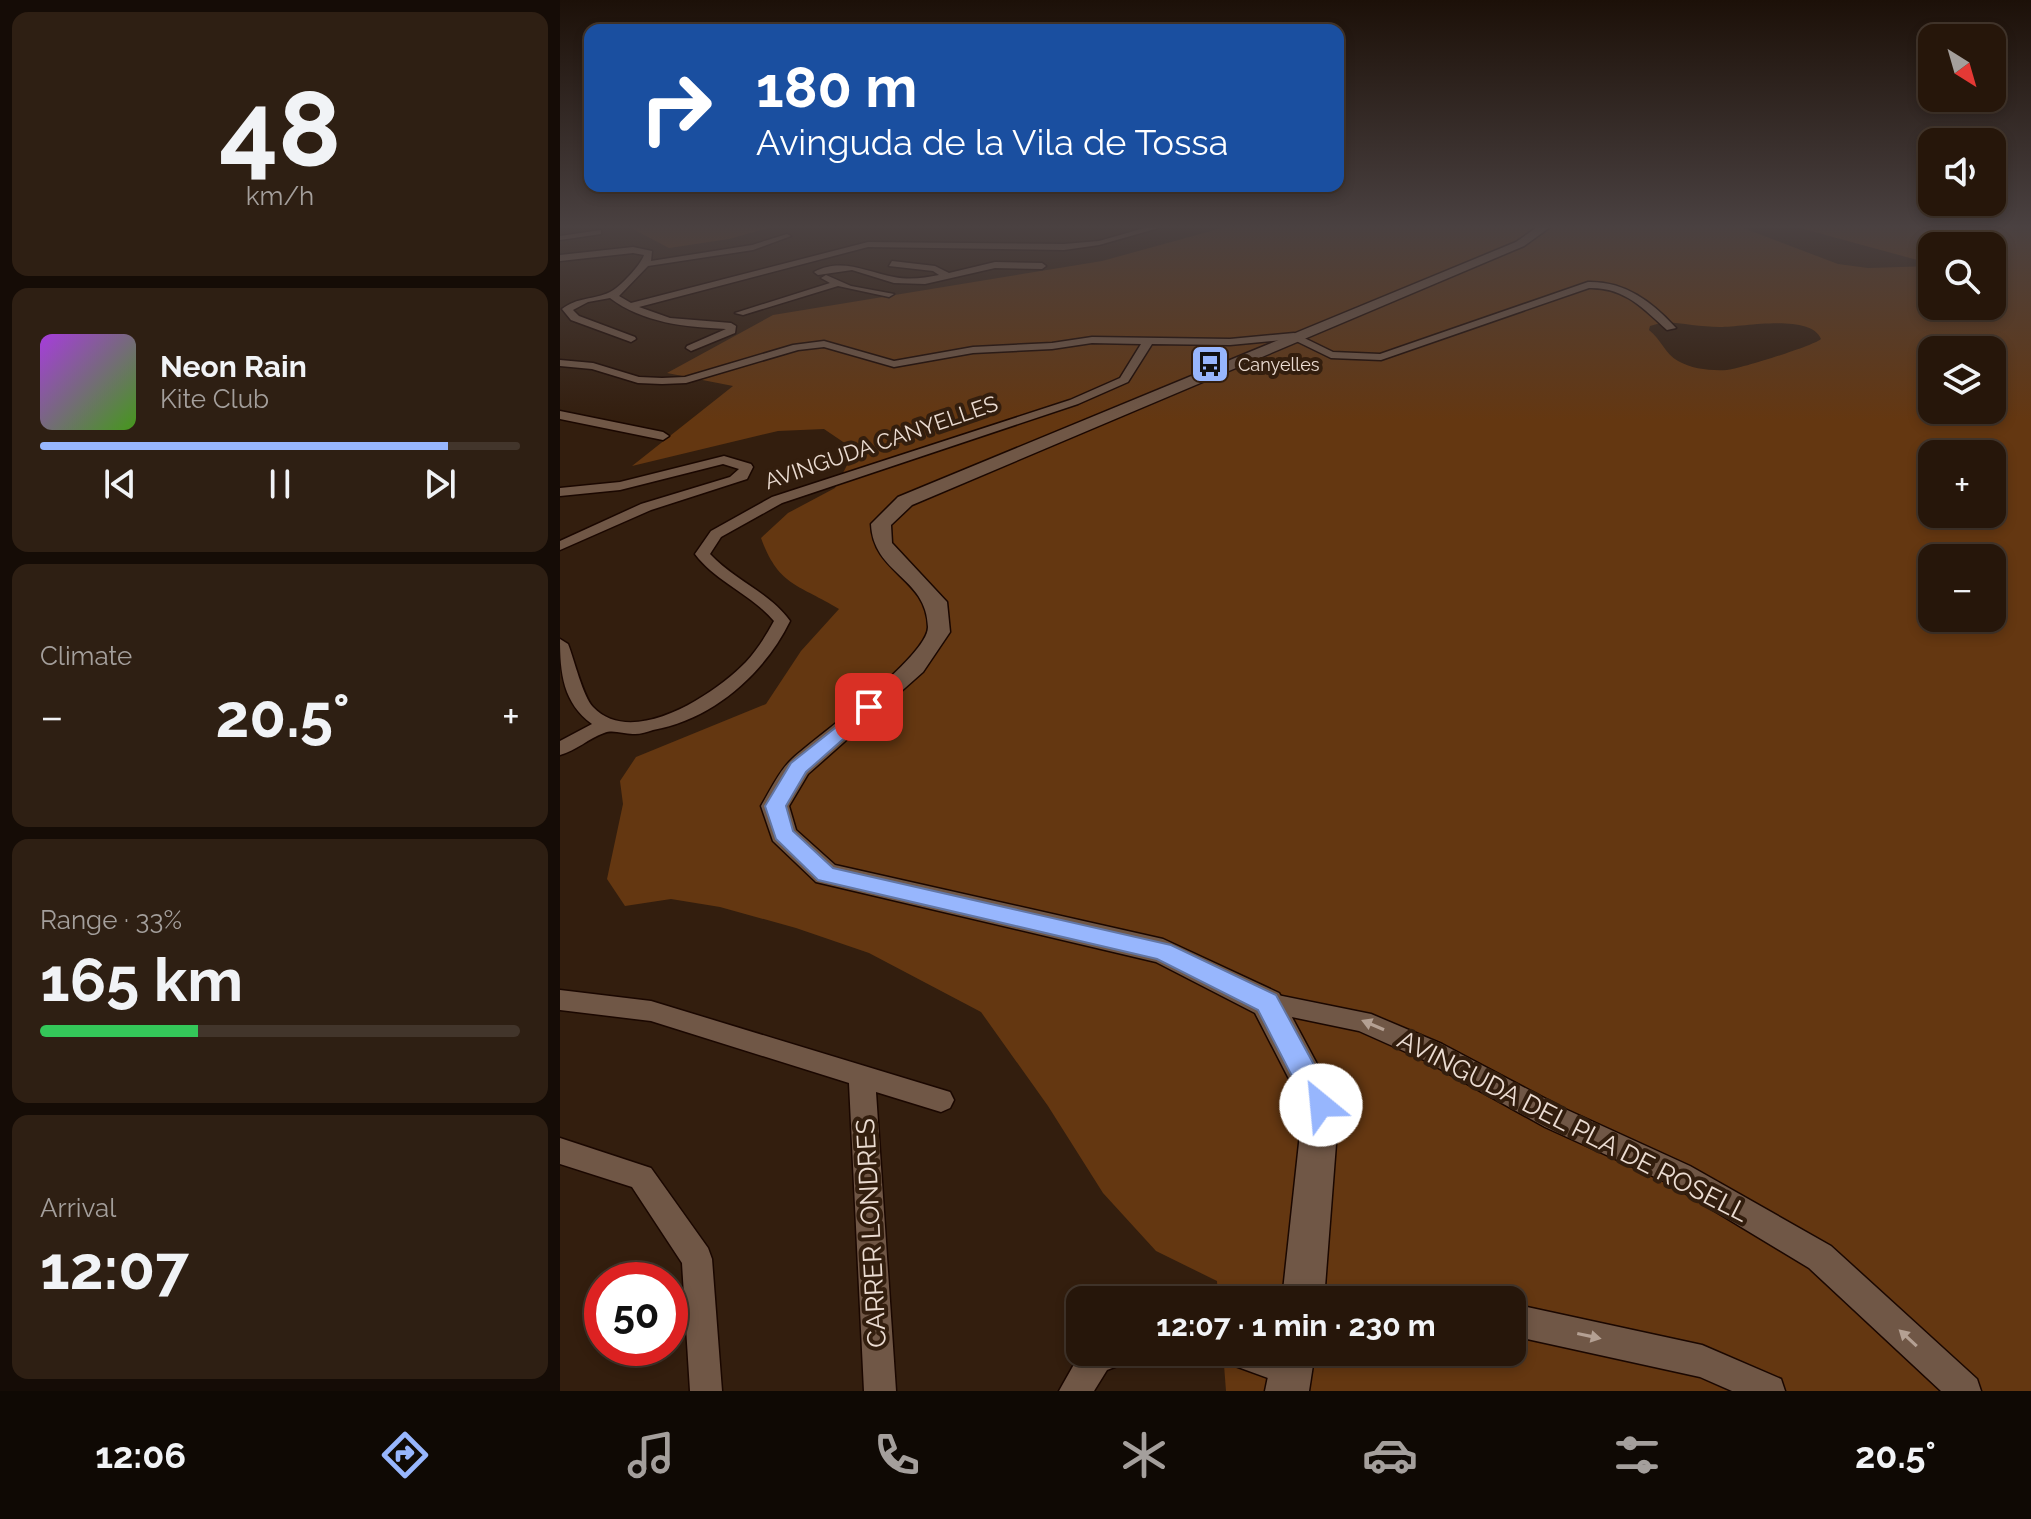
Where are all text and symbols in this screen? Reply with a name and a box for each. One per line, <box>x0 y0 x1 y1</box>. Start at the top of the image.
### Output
north arrow <box>1918 24 2006 112</box>
map controls <box>1918 24 2006 632</box>
text: 180 m <box>756 54 917 120</box>
icon: right <box>624 56 728 160</box>
text: 48 <box>219 68 341 190</box>
text: Avinguda de la Vila de Tossa <box>756 121 1228 163</box>
button: sound <box>1918 128 2006 216</box>
text: km/h <box>246 181 314 211</box>
button: search <box>1918 232 2006 320</box>
button: layers <box>1918 336 2006 424</box>
bus stop icon: Canyelles <box>1189 343 1231 385</box>
text: Neon Rain <box>160 349 307 384</box>
place label: Canyelles <box>1238 354 1320 375</box>
text: Kite Club <box>160 384 269 414</box>
street label: AVINGUDA CANYELLES <box>761 390 1001 494</box>
button: + <box>1918 440 2006 528</box>
icon: previous <box>98 462 142 506</box>
icon: pause <box>258 462 302 506</box>
icon: next <box>418 462 462 506</box>
button: − <box>1918 544 2006 632</box>
text: Climate <box>40 641 132 671</box>
pin <box>835 673 903 741</box>
text: 20.5° <box>215 681 350 751</box>
icon: arrive <box>847 685 891 729</box>
text: − <box>40 691 64 742</box>
text: + <box>502 691 520 742</box>
text: Range · 33% <box>40 905 182 935</box>
text: 165 km <box>40 945 243 1015</box>
one-way arrow <box>1361 1019 1385 1032</box>
street label: AVINGUDA DEL PLA DE ROSELL <box>1393 1024 1753 1228</box>
position arrow <box>1279 1063 1363 1147</box>
street label: CARRER LONDRES <box>850 1118 892 1348</box>
text: Arrival <box>40 1193 116 1223</box>
text: 12:07 <box>40 1233 189 1303</box>
speed limit sign: 50 <box>584 1262 688 1366</box>
text: 12:07 · 1 min · 230 m <box>1156 1308 1436 1343</box>
one-way arrow <box>1576 1330 1601 1343</box>
one-way arrow <box>1899 1330 1918 1348</box>
icon: directions <box>377 1427 433 1483</box>
icon: music <box>623 1427 679 1483</box>
icon: phone <box>869 1427 925 1483</box>
icon: climate <box>1116 1427 1172 1483</box>
icon: car <box>1362 1427 1418 1483</box>
icon: filters <box>1609 1427 1665 1483</box>
text: 12:06 <box>95 1434 186 1476</box>
text: 20.5° <box>1855 1434 1936 1476</box>

